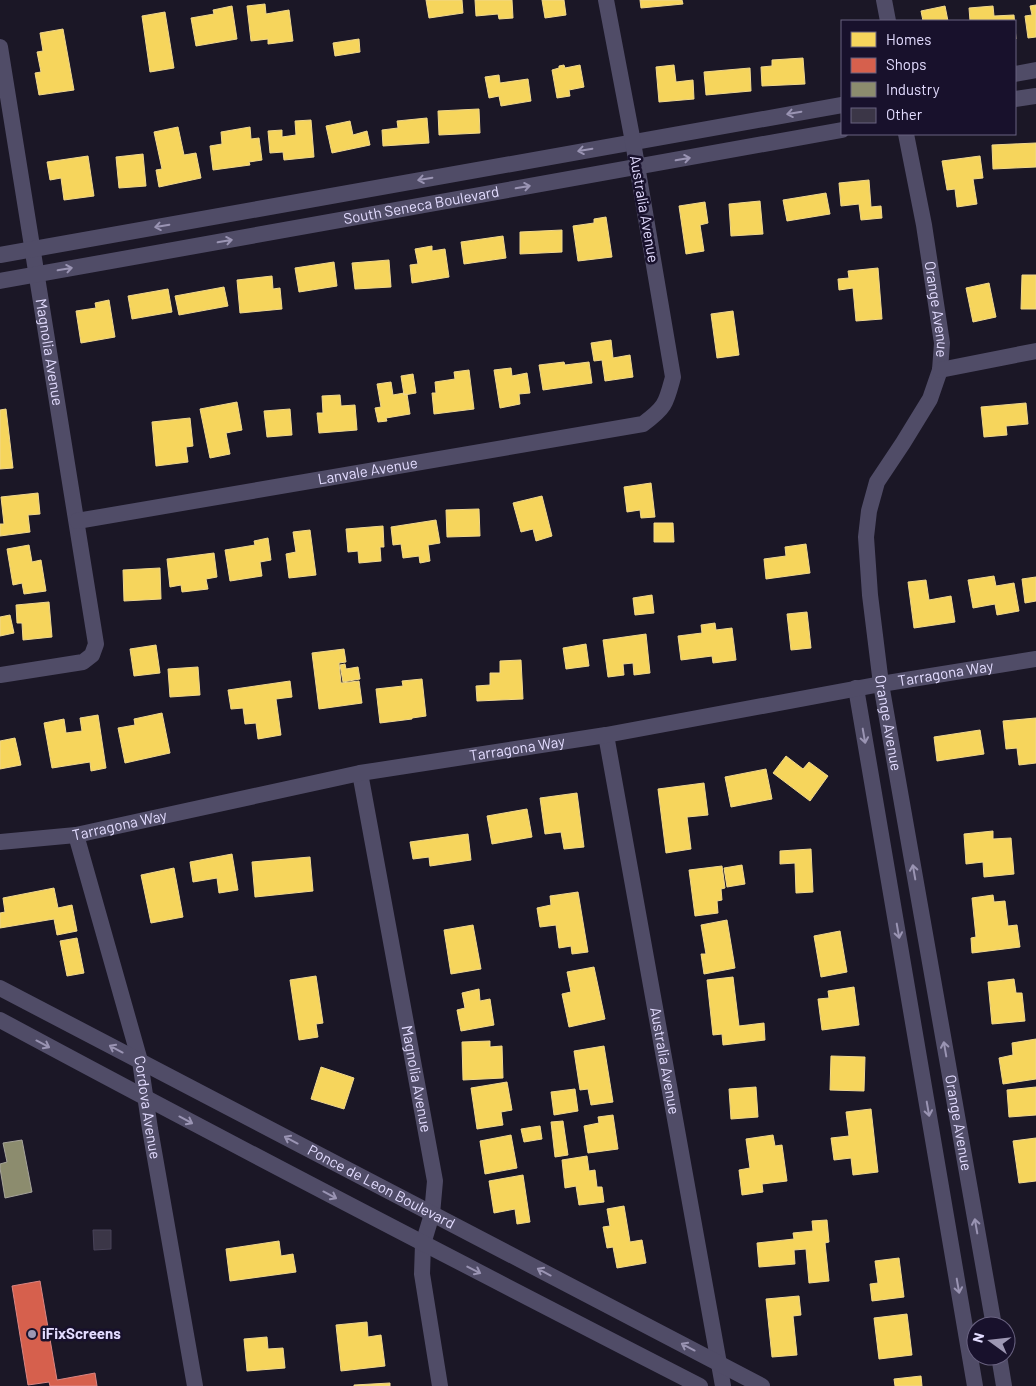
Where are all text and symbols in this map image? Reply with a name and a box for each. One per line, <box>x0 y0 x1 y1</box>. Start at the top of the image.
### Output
legend <box>841 20 1016 135</box>
text: Homes <box>886 30 931 48</box>
text: Shops <box>886 55 926 73</box>
text: Industry <box>886 80 940 98</box>
text: Other <box>886 105 923 123</box>
one-way arrow <box>787 109 803 119</box>
one-way arrow <box>577 146 593 156</box>
one-way arrow <box>675 153 691 163</box>
street label: Australia Avenue <box>627 154 663 264</box>
one-way arrow <box>417 175 433 185</box>
street label: South Seneca Boulevard <box>342 182 500 227</box>
one-way arrow <box>515 182 531 192</box>
one-way arrow <box>154 222 170 232</box>
one-way arrow <box>217 235 233 245</box>
street label: Orange Avenue <box>922 260 952 358</box>
one-way arrow <box>57 264 73 274</box>
street label: Magnolia Avenue <box>33 297 68 407</box>
street label: Lanvale Avenue <box>316 453 419 488</box>
street label: Tarragona Way <box>896 656 995 689</box>
street label: Orange Avenue <box>872 674 906 772</box>
one-way arrow <box>860 728 870 744</box>
street label: Tarragona Way <box>468 731 566 764</box>
street label: Tarragona Way <box>70 805 169 844</box>
one-way arrow <box>908 864 918 880</box>
one-way arrow <box>893 923 903 939</box>
street label: Australia Avenue <box>647 1006 684 1116</box>
street label: Magnolia Avenue <box>399 1024 436 1134</box>
one-way arrow <box>35 1039 50 1049</box>
one-way arrow <box>940 1041 950 1057</box>
one-way arrow <box>109 1044 124 1053</box>
street label: Cordova Avenue <box>131 1054 165 1160</box>
street label: Orange Avenue <box>942 1073 977 1172</box>
one-way arrow <box>923 1100 933 1116</box>
one-way arrow <box>179 1115 194 1125</box>
one-way arrow <box>284 1135 299 1144</box>
street label: Ponce de Leon Boulevard <box>305 1140 458 1232</box>
one-way arrow <box>323 1190 338 1200</box>
one-way arrow <box>971 1219 981 1235</box>
one-way arrow <box>467 1265 482 1275</box>
one-way arrow <box>537 1267 552 1276</box>
one-way arrow <box>954 1278 964 1294</box>
north arrow <box>966 1316 1016 1366</box>
place label: iFixScreens <box>42 1324 121 1342</box>
marker: iFixScreens <box>26 1328 38 1340</box>
text: N <box>969 1331 987 1344</box>
one-way arrow <box>681 1342 696 1351</box>

